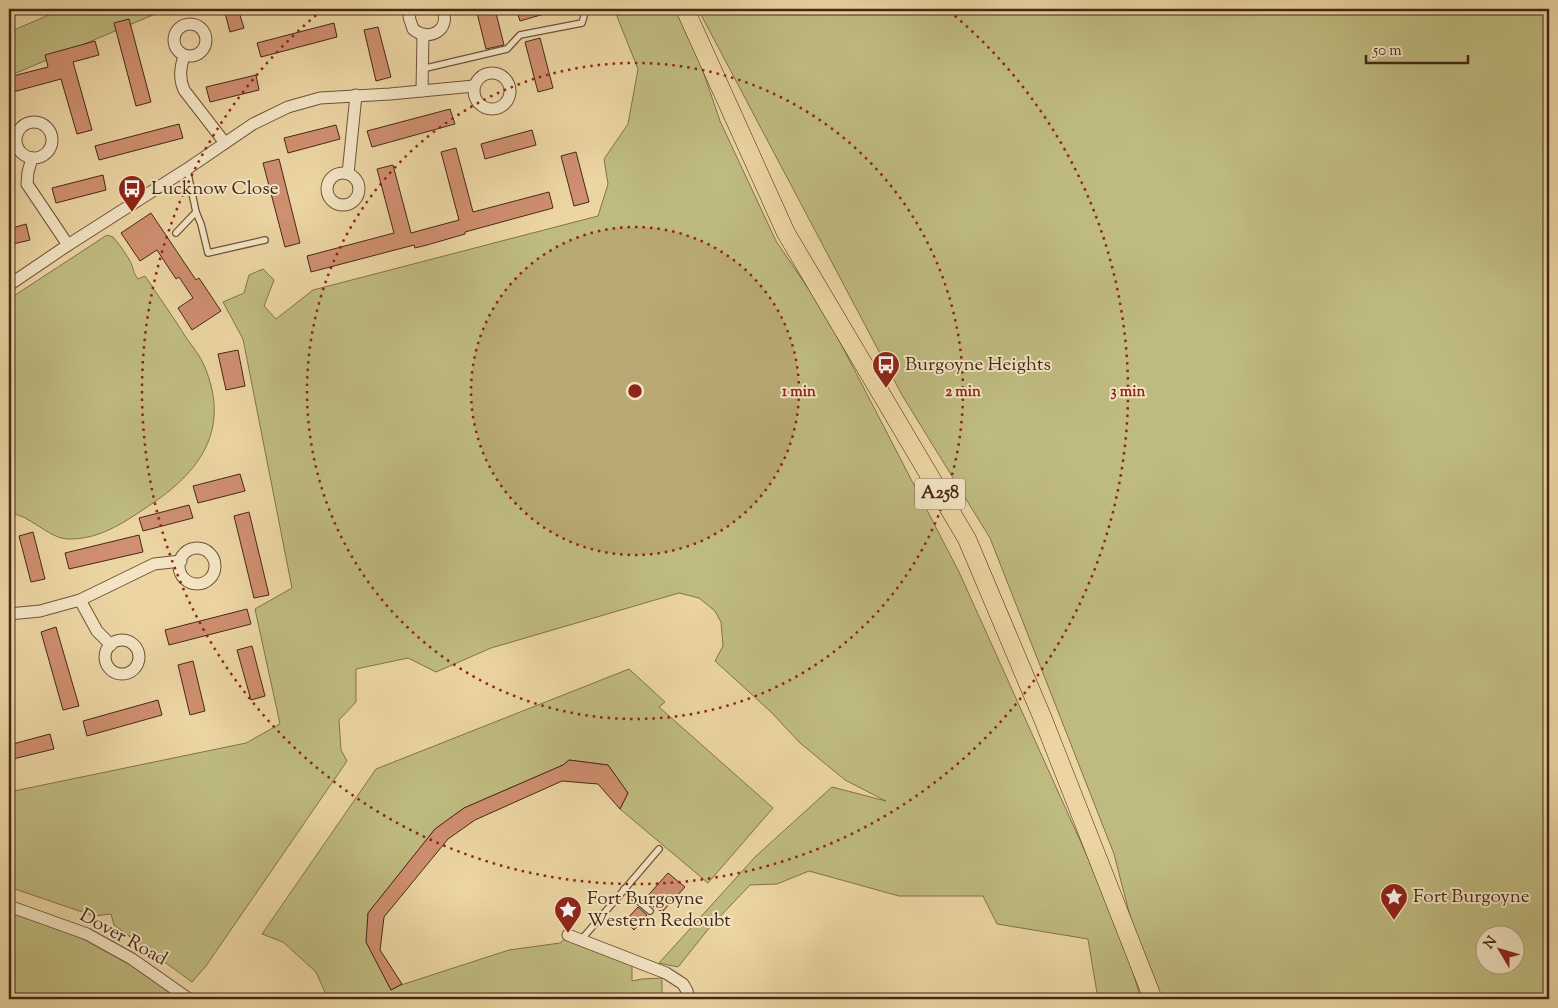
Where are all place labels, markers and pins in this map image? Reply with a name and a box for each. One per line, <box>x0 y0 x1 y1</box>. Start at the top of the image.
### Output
bus stop icon: Lucknow Close <box>117 174 147 213</box>
place label: Lucknow Close <box>151 176 279 203</box>
bus stop icon: Burgoyne Heights <box>871 350 901 389</box>
place label: Burgoyne Heights <box>905 352 1051 379</box>
centre of rings <box>626 382 644 400</box>
place icon: Fort Burgoyne <box>1379 882 1409 921</box>
place label: Fort Burgoyne <box>1413 884 1530 911</box>
place label: Fort Burgoyne Western Redoubt <box>587 886 731 935</box>
place icon: Fort Burgoyne Western Redoubt <box>553 895 583 934</box>

